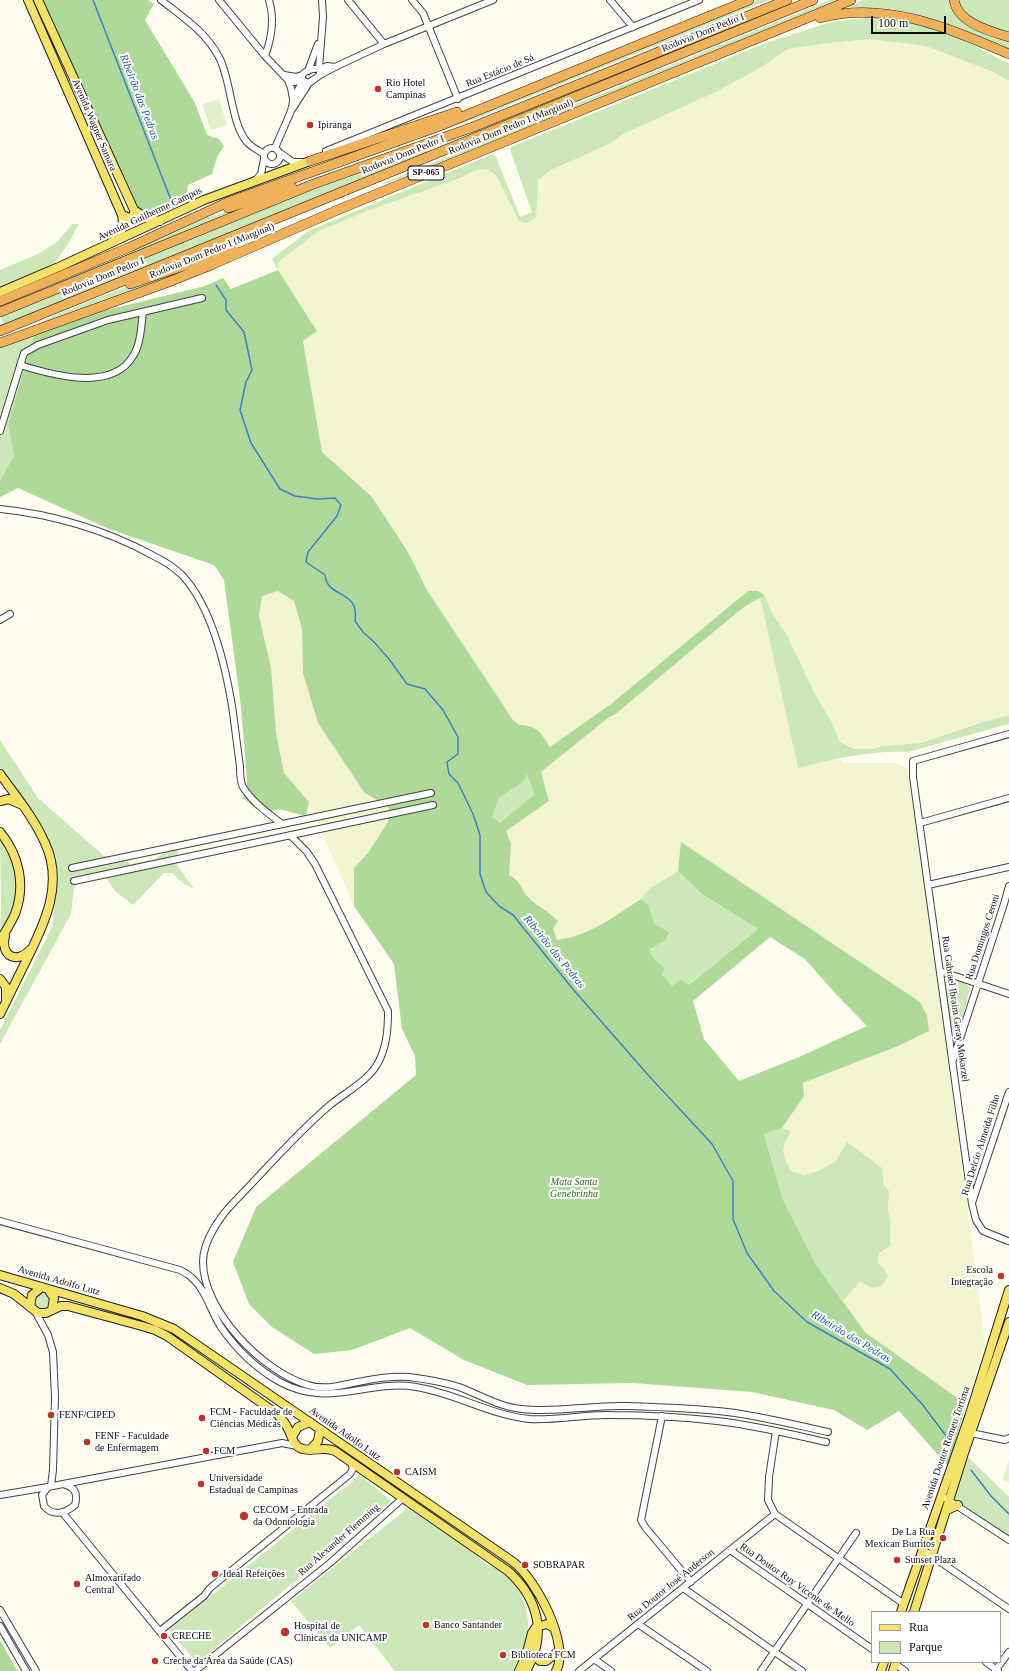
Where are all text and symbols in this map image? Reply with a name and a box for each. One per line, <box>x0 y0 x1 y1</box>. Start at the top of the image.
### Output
scale bar <box>873 8 948 34</box>
street label: Rodovia Dom Pedro I <box>660 11 746 55</box>
text: 100 m <box>878 16 908 30</box>
water label: Ribeirão das Pedras <box>117 52 161 142</box>
street label: Rua Estácio de Sá <box>464 52 536 90</box>
street label: Avenida Wagner Samara <box>69 77 119 173</box>
place label: Rio Hotel Campinas <box>386 77 426 100</box>
marker: Rio Hotel Campinas <box>373 84 383 94</box>
street label: Rodovia Dom Pedro I (Marginal) <box>447 96 575 158</box>
place label: Ipiranga <box>318 119 351 131</box>
marker: Ipiranga <box>305 120 315 130</box>
street label: Rodovia Dom Pedro I <box>360 133 446 177</box>
road number: SP-065 <box>408 166 444 180</box>
street label: Avenida Guilherme Campos <box>96 185 204 243</box>
street label: Rodovia Dom Pedro I (Marginal) <box>148 220 276 282</box>
street label: Rodovia Dom Pedro I <box>60 255 146 299</box>
street label: Rua Domingos Ceroni <box>963 892 1003 982</box>
water label: Ribeirão das Pedras <box>520 913 588 991</box>
street label: Rua Gabrael Ibraim Geray Mokarzel <box>939 935 971 1083</box>
street label: Rua Delcio Almeida Filho <box>959 1093 1003 1197</box>
park label: Mata Santa Genebrinha <box>550 1176 598 1200</box>
street label: Avenida Adolfo Lutz <box>17 1264 101 1298</box>
place label: Escola Integração <box>951 1264 993 1288</box>
marker: Escola Integração <box>996 1271 1006 1281</box>
water label: Ribeirão das Pedras <box>809 1308 893 1366</box>
street label: Avenida Doutor Romeu Tortima <box>919 1385 973 1511</box>
street label: Avenida Adolfo Lutz <box>307 1405 383 1463</box>
place label: FCM - Faculdade de Ciências Médicas <box>210 1406 292 1430</box>
place label: FENF/CIPED <box>59 1409 115 1421</box>
marker: FENF/CIPED <box>46 1410 56 1420</box>
marker: FCM - Faculdade de Ciências Médicas <box>197 1413 207 1423</box>
place label: FENF - Faculdade de Enfermagem <box>95 1430 169 1454</box>
marker: FENF - Faculdade de Enfermagem <box>82 1437 92 1447</box>
place label: FCM <box>214 1445 235 1457</box>
marker: FCM <box>201 1446 211 1456</box>
place label: CAISM <box>405 1466 437 1478</box>
marker: CAISM <box>392 1467 402 1477</box>
place label: Universidade Estadual de Campinas <box>209 1472 298 1496</box>
marker: Universidade Estadual de Campinas <box>196 1479 206 1489</box>
street label: Rua Alexander Flemming <box>296 1501 382 1579</box>
place label: CECOM - Entrada da Odontologia <box>253 1504 328 1528</box>
marker: CECOM - Entrada da Odontologia <box>238 1510 250 1522</box>
place label: De La Rua Mexican Burritos <box>865 1526 935 1550</box>
marker: De La Rua Mexican Burritos <box>938 1533 948 1543</box>
street label: Rua Doutor Ruy Vicente de Mello <box>737 1541 857 1629</box>
street label: Rua Doutor José Anderson <box>625 1546 717 1624</box>
place label: Sunset Plaza <box>905 1554 956 1566</box>
marker: Sunset Plaza <box>892 1555 902 1565</box>
place label: SOBRAPAR <box>533 1559 585 1571</box>
marker: SOBRAPAR <box>520 1560 530 1570</box>
place label: Ideal Refeições <box>223 1568 285 1580</box>
marker: Ideal Refeições <box>210 1569 220 1579</box>
place label: Almoxarifado Central <box>85 1572 141 1596</box>
marker: Almoxarifado Central <box>72 1579 82 1589</box>
legend <box>871 1611 1001 1663</box>
place label: Banco Santander <box>434 1619 502 1631</box>
place label: Hospital de Clínicas da UNICAMP <box>294 1620 387 1644</box>
marker: Banco Santander <box>421 1620 431 1630</box>
text: Rua <box>909 1620 928 1634</box>
marker: Hospital de Clínicas da UNICAMP <box>279 1626 291 1638</box>
place label: CRECHE <box>172 1630 211 1642</box>
marker: CRECHE <box>159 1631 169 1641</box>
text: Parque <box>909 1640 942 1654</box>
place label: Biblioteca FCM <box>511 1649 576 1661</box>
marker: Biblioteca FCM <box>498 1650 508 1660</box>
place label: Creche da Área da Saúde (CAS) <box>163 1655 293 1667</box>
marker: Creche da Área da Saúde (CAS) <box>150 1656 160 1666</box>

